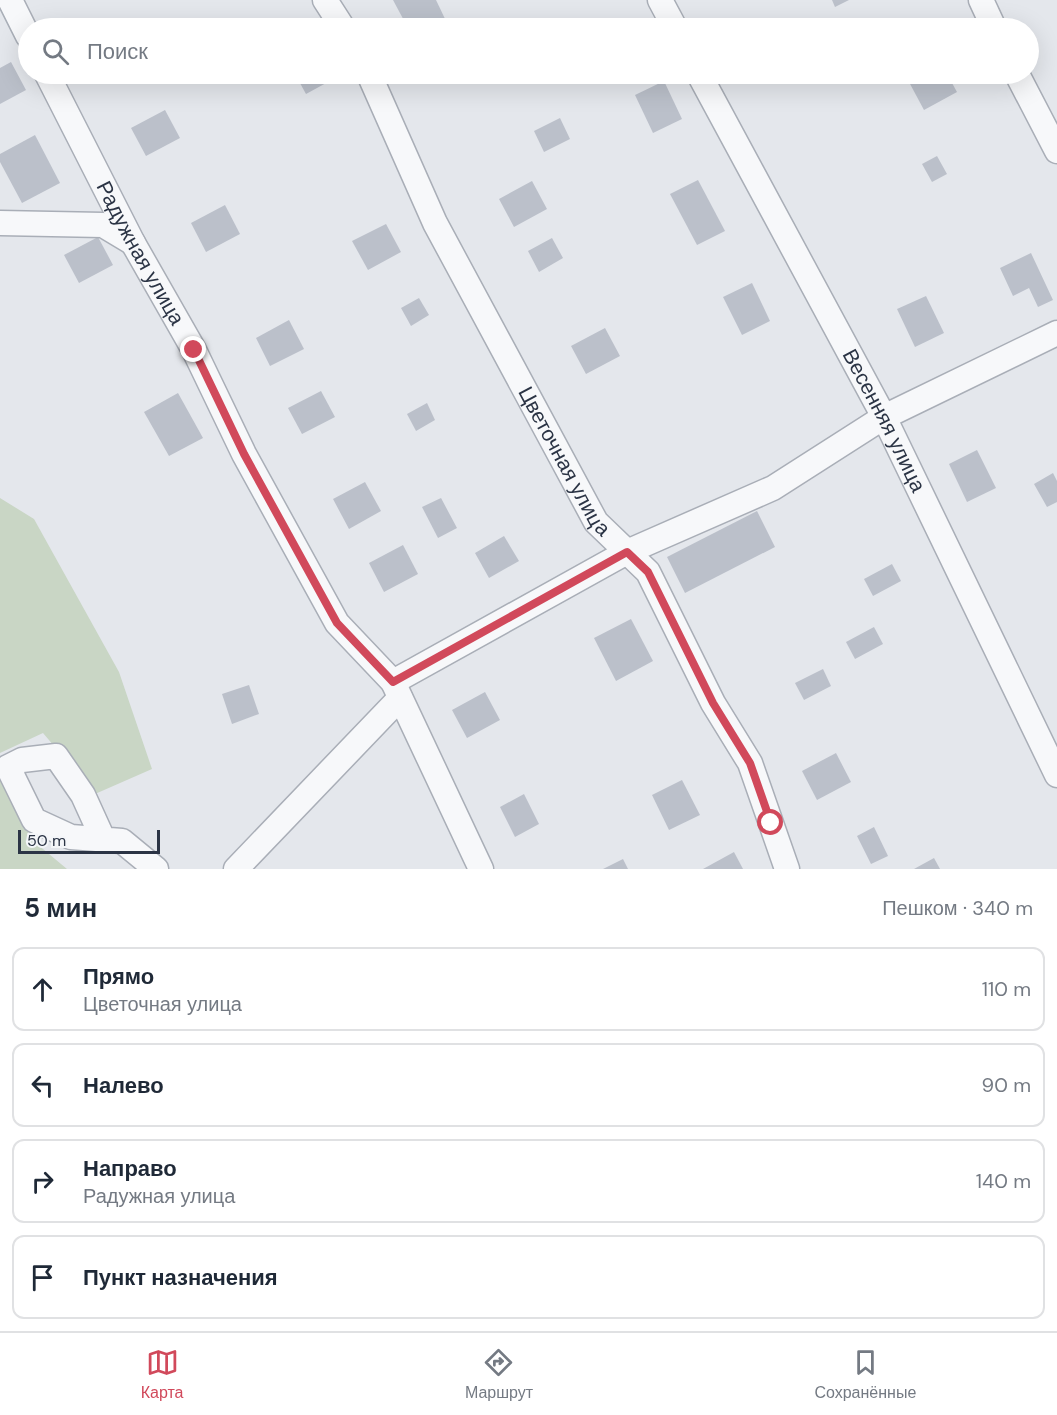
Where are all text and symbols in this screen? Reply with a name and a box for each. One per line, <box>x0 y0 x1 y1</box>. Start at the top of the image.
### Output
search box <box>18 18 1039 84</box>
icon: search <box>39 35 72 68</box>
text: Поиск <box>87 37 148 66</box>
street label: Радужная улица <box>90 176 191 331</box>
route end <box>180 336 206 362</box>
street label: Весенняя улица <box>836 344 932 497</box>
street label: Цветочная улица <box>512 381 617 543</box>
route start <box>757 809 783 835</box>
scale bar <box>18 827 160 854</box>
text: 50 m <box>27 830 66 851</box>
text: 5 мин <box>24 891 97 925</box>
text: Пешком · 340 m <box>882 895 1033 921</box>
text: Прямо <box>83 962 154 991</box>
icon: ahead <box>26 973 59 1006</box>
text: 110 m <box>982 976 1031 1002</box>
text: Цветочная улица <box>83 991 242 1017</box>
icon: left <box>26 1069 59 1102</box>
text: Налево <box>83 1071 164 1100</box>
text: 90 m <box>982 1072 1031 1098</box>
text: Направо <box>83 1154 177 1183</box>
icon: right <box>26 1165 59 1198</box>
text: 140 m <box>976 1168 1031 1194</box>
text: Радужная улица <box>83 1183 235 1209</box>
icon: arrive <box>26 1261 59 1294</box>
text: Пункт назначения <box>83 1263 278 1292</box>
tab: Карта <box>141 1346 184 1403</box>
tab: Маршрут <box>465 1346 533 1403</box>
tab: Сохранённые <box>814 1346 916 1403</box>

